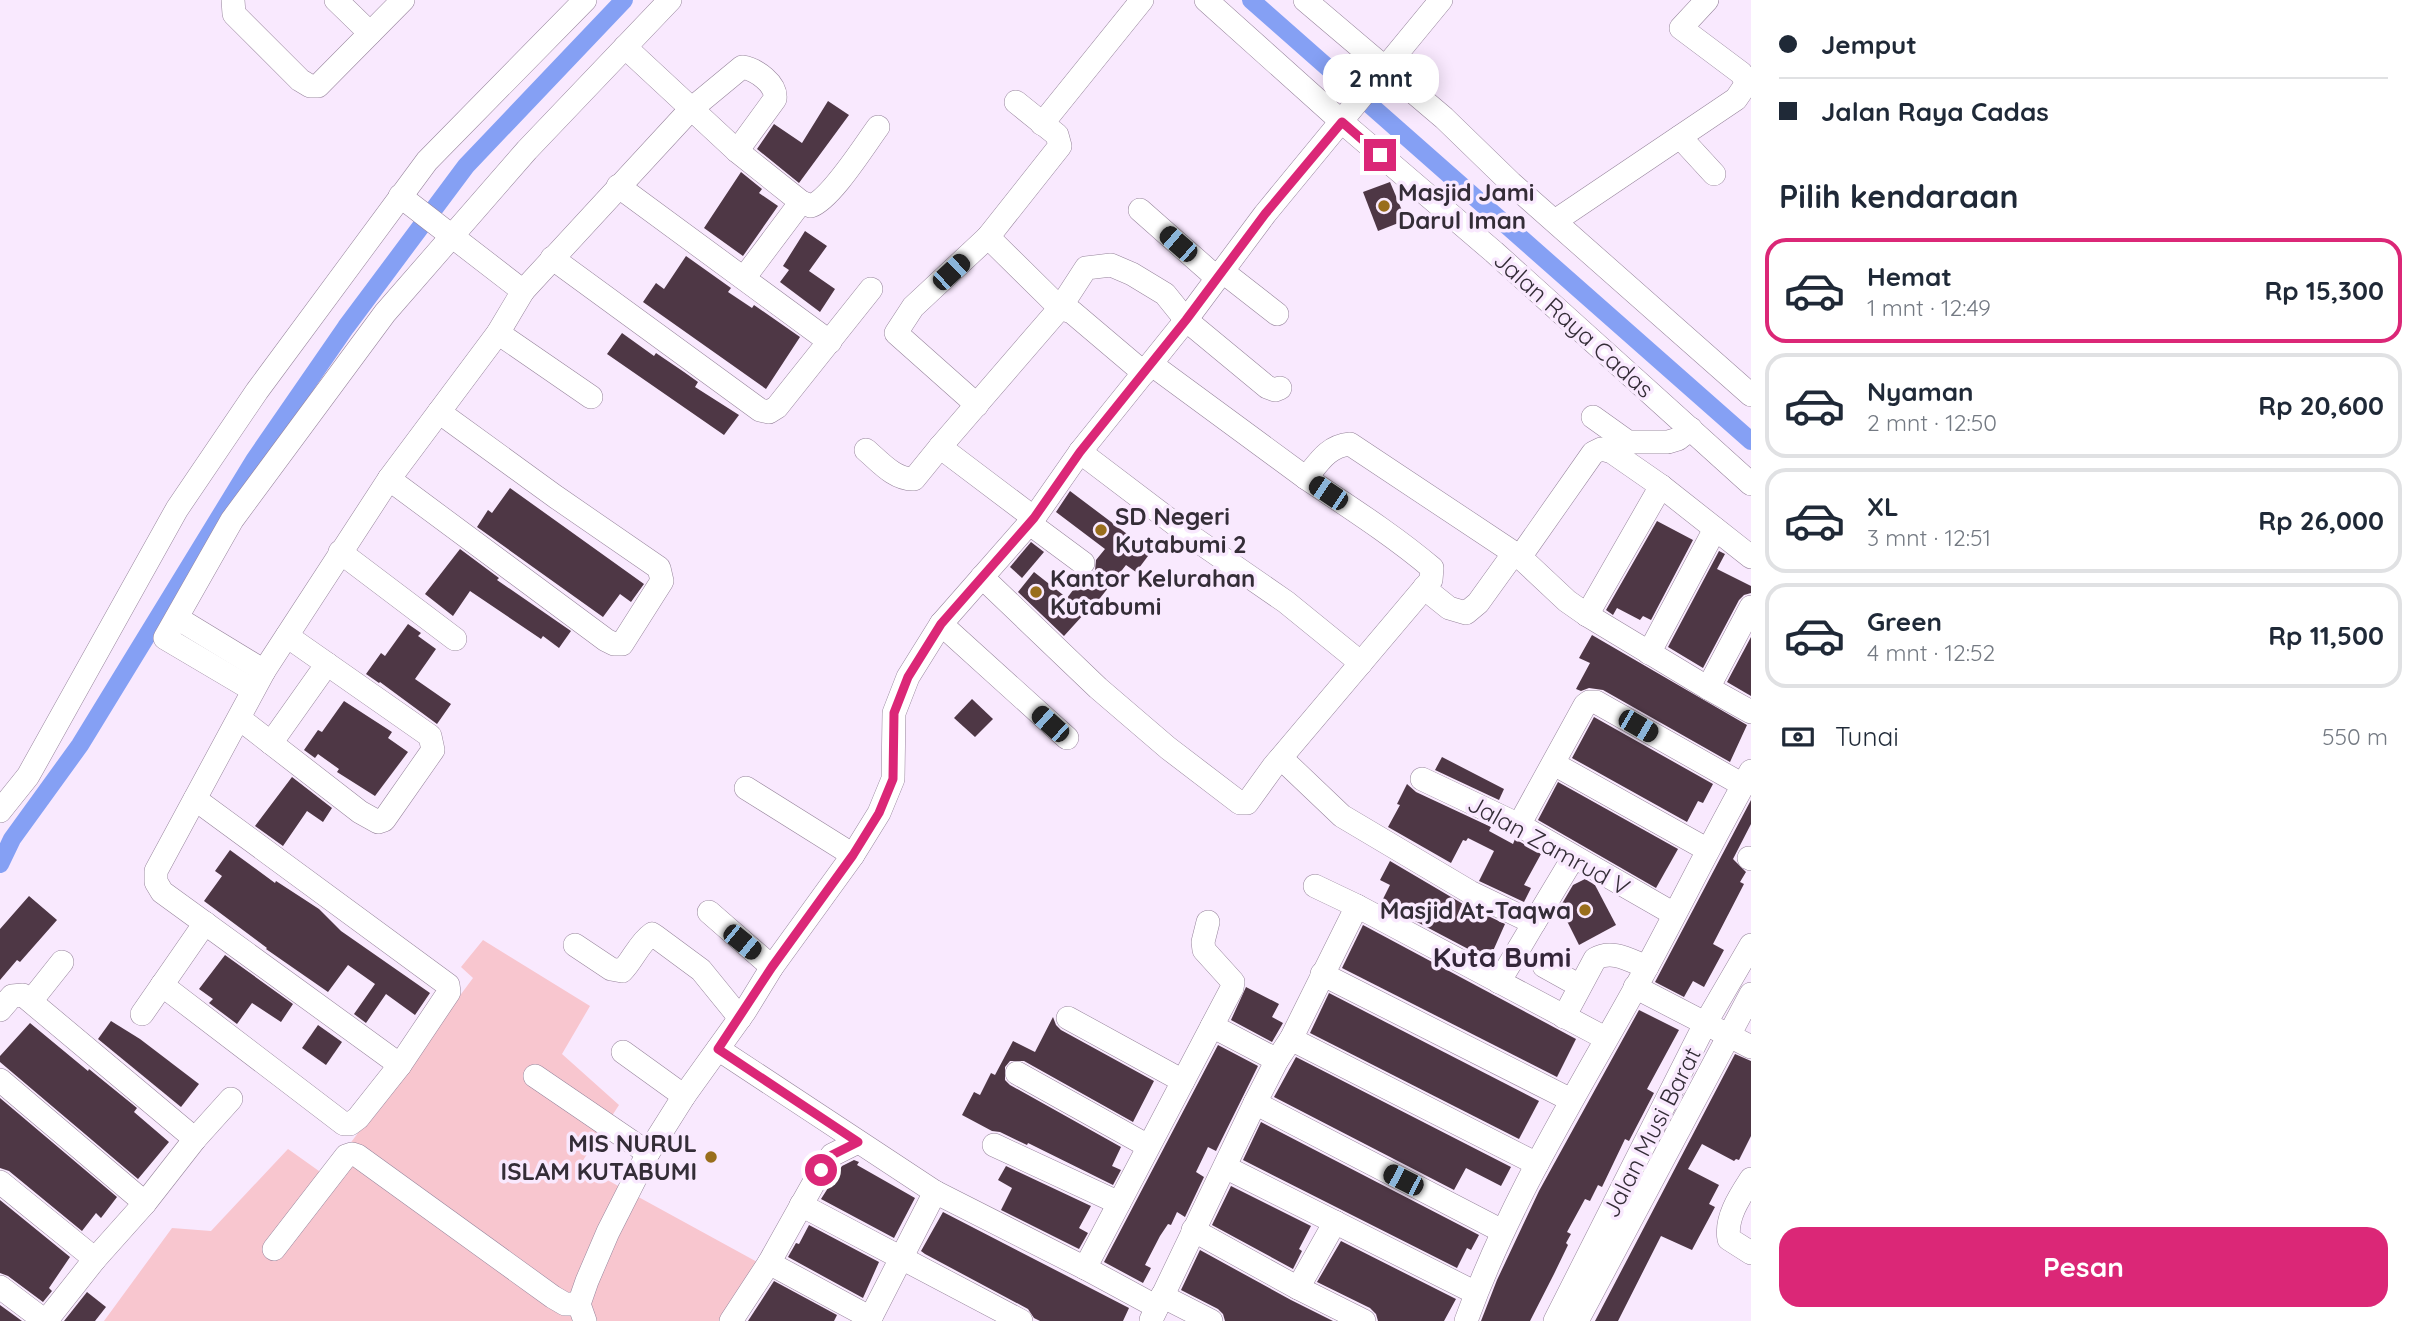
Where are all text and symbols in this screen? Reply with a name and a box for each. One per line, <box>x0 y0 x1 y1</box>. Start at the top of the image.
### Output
text: Jemput <box>1821 28 1917 61</box>
callout: 2 mnt <box>1322 54 1438 102</box>
text: 2 mnt <box>1349 64 1413 93</box>
text: Jalan Raya Cadas <box>1821 95 2049 128</box>
route end <box>1364 139 1396 171</box>
text: Pilih kendaraan <box>1779 176 2019 216</box>
place label: Masjid Jami Darul Iman <box>1398 177 1534 235</box>
marker: Masjid Jami Darul Iman <box>1376 198 1392 214</box>
car <box>1156 222 1201 266</box>
street label: Jalan Raya Cadas <box>1488 244 1660 404</box>
car <box>929 250 974 294</box>
icon: car <box>1783 259 1846 322</box>
text: Hemat <box>1867 260 1952 293</box>
text: Rp 15,300 <box>2264 274 2384 307</box>
text: 1 mnt · 12:49 <box>1867 293 1991 322</box>
icon: car <box>1783 374 1846 437</box>
text: Nyaman <box>1867 375 1974 408</box>
text: Rp 20,600 <box>2258 389 2384 422</box>
text: 2 mnt · 12:50 <box>1867 408 1997 437</box>
car <box>1305 473 1352 513</box>
icon: car <box>1783 489 1846 552</box>
text: XL <box>1867 490 1899 523</box>
place label: SD Negeri Kutabumi 2 <box>1115 501 1247 559</box>
text: Rp 26,000 <box>2258 504 2384 537</box>
marker: SD Negeri Kutabumi 2 <box>1093 522 1109 538</box>
text: 3 mnt · 12:51 <box>1867 523 1991 552</box>
place label: Kantor Kelurahan Kutabumi <box>1050 563 1255 621</box>
marker: Kantor Kelurahan Kutabumi <box>1028 584 1044 600</box>
icon: car <box>1783 604 1846 667</box>
text: Green <box>1867 605 1942 638</box>
text: Rp 11,500 <box>2268 619 2384 652</box>
text: 4 mnt · 12:52 <box>1867 638 1995 667</box>
car <box>1028 702 1073 746</box>
car <box>1615 706 1662 746</box>
icon: cash <box>1779 718 1817 756</box>
text: Tunai <box>1835 720 1899 753</box>
text: 550 m <box>2322 722 2388 751</box>
street label: Jalan Zamrud V <box>1463 788 1635 902</box>
place label: Masjid At-Taqwa <box>1380 895 1571 925</box>
marker: Masjid At-Taqwa <box>1577 902 1593 918</box>
car <box>720 921 765 963</box>
district label: Kuta Bumi <box>1433 939 1571 974</box>
street label: Jalan Musi Barat <box>1595 1042 1707 1222</box>
place label: MIS NURUL ISLAM KUTABUMI <box>501 1128 697 1186</box>
marker: MIS NURUL ISLAM KUTABUMI <box>703 1149 719 1165</box>
route start <box>805 1154 837 1186</box>
car <box>1380 1161 1427 1199</box>
button: Pesan <box>1779 1227 2388 1307</box>

